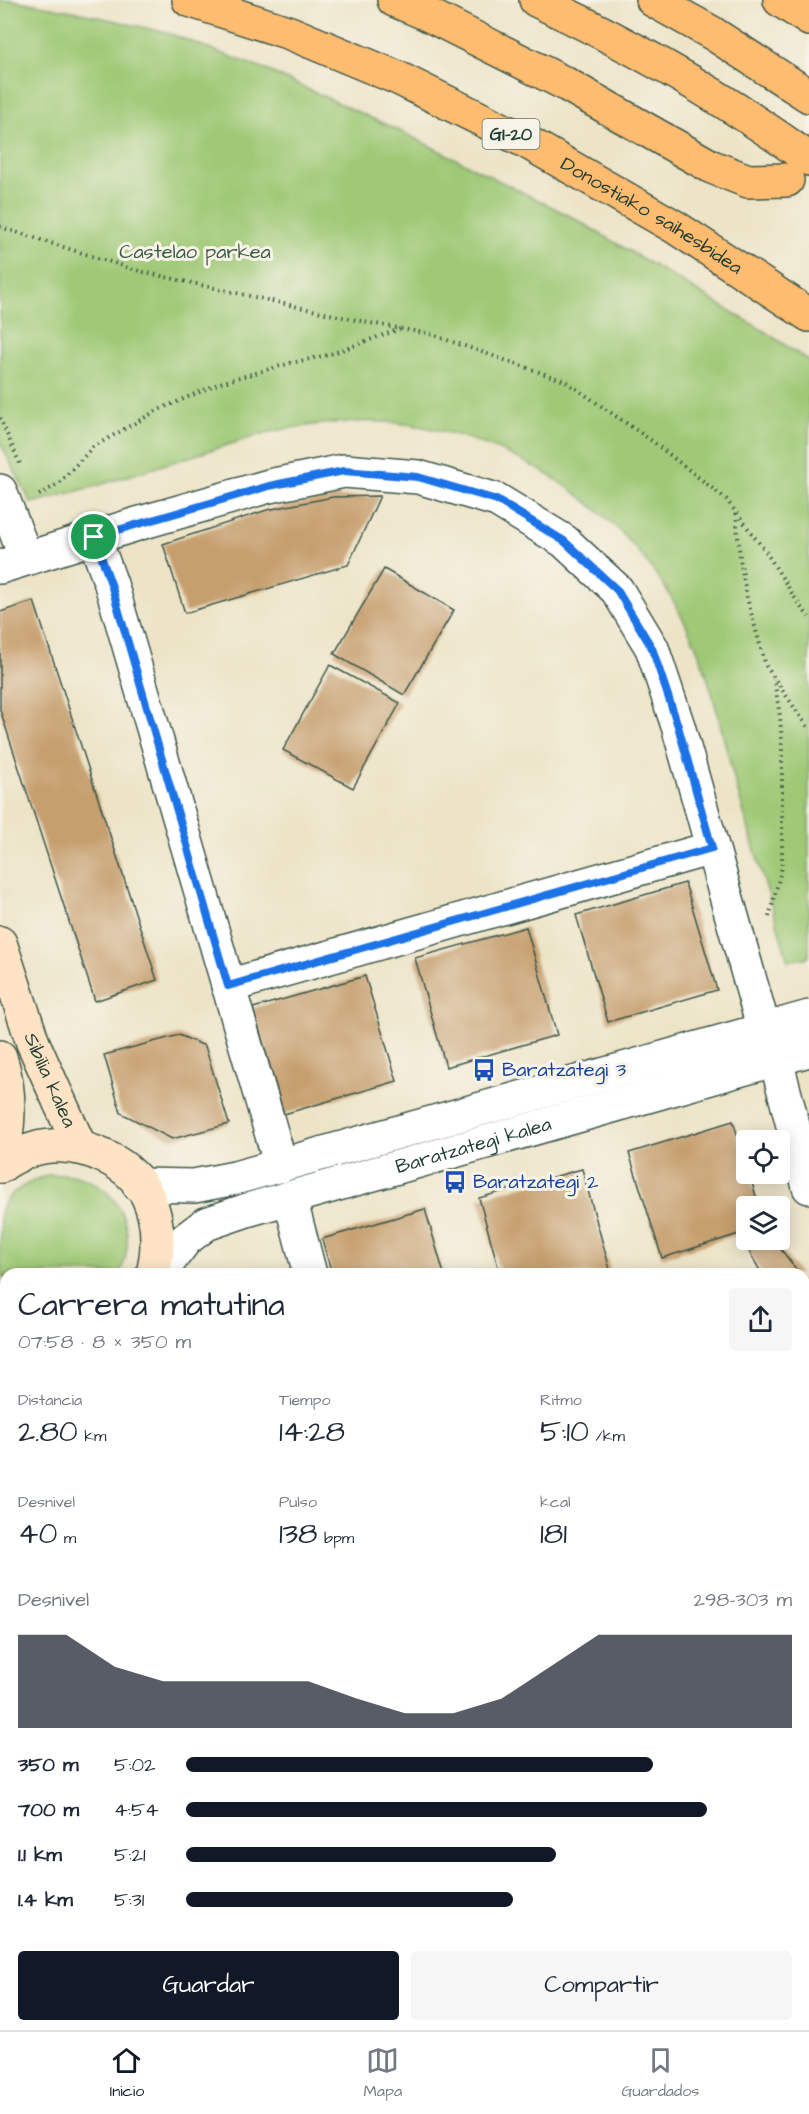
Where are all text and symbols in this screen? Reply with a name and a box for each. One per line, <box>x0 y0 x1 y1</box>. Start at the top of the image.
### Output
road number: GI-20 <box>482 119 540 149</box>
street label: Donostiako saihesbidea <box>555 150 748 282</box>
park label: Castelao parkea <box>119 238 271 266</box>
pin <box>68 511 119 562</box>
icon: arrive <box>77 520 110 553</box>
street label: Sibilia kalea <box>17 1029 83 1132</box>
place label: Baratzategi 3 <box>502 1056 626 1085</box>
bus stop icon: Baratzategi 3 <box>471 1057 497 1083</box>
street label: Baratzategi kalea <box>392 1110 555 1181</box>
map controls <box>736 1130 790 1250</box>
button: locate <box>736 1130 790 1184</box>
place label: Baratzategi 2 <box>473 1168 599 1197</box>
bus stop icon: Baratzategi 2 <box>442 1169 468 1195</box>
button: layers <box>736 1196 790 1250</box>
text: Carrera matutina <box>18 1282 285 1328</box>
button: share <box>729 1288 792 1351</box>
text: 07:58 · 8 × 350 m <box>18 1328 191 1356</box>
text: Distancia <box>18 1389 82 1411</box>
text: Tiempo <box>279 1389 330 1411</box>
text: Ritmo <box>540 1389 582 1411</box>
text: 2.80 <box>18 1411 78 1453</box>
text: 14:28 <box>279 1411 345 1453</box>
text: 5:10 <box>540 1411 589 1453</box>
text: km <box>78 1425 106 1447</box>
text: /km <box>589 1425 625 1447</box>
text: Desnivel <box>18 1491 75 1513</box>
text: Pulso <box>279 1491 317 1513</box>
text: kcal <box>540 1491 571 1513</box>
text: 40 <box>18 1513 57 1555</box>
text: 138 <box>279 1513 318 1555</box>
text: 181 <box>540 1513 567 1555</box>
text: m <box>57 1527 76 1549</box>
text: bpm <box>318 1527 354 1549</box>
text: Desnivel <box>18 1586 89 1614</box>
text: 298–303 m <box>693 1586 792 1614</box>
text: 350 m <box>18 1751 79 1779</box>
text: 5:02 <box>114 1751 156 1779</box>
text: 700 m <box>18 1796 79 1824</box>
text: 4:54 <box>114 1796 159 1824</box>
text: 1.1 km <box>18 1841 62 1869</box>
text: 5:21 <box>114 1841 146 1869</box>
text: 1.4 km <box>18 1886 73 1914</box>
text: 5:31 <box>114 1886 144 1914</box>
button: Guardar <box>18 1951 399 2020</box>
button: Compartir <box>411 1951 792 2020</box>
tab: Inicio <box>110 2044 144 2102</box>
tab: Mapa <box>364 2044 402 2102</box>
tab: Guardados <box>621 2044 699 2102</box>

